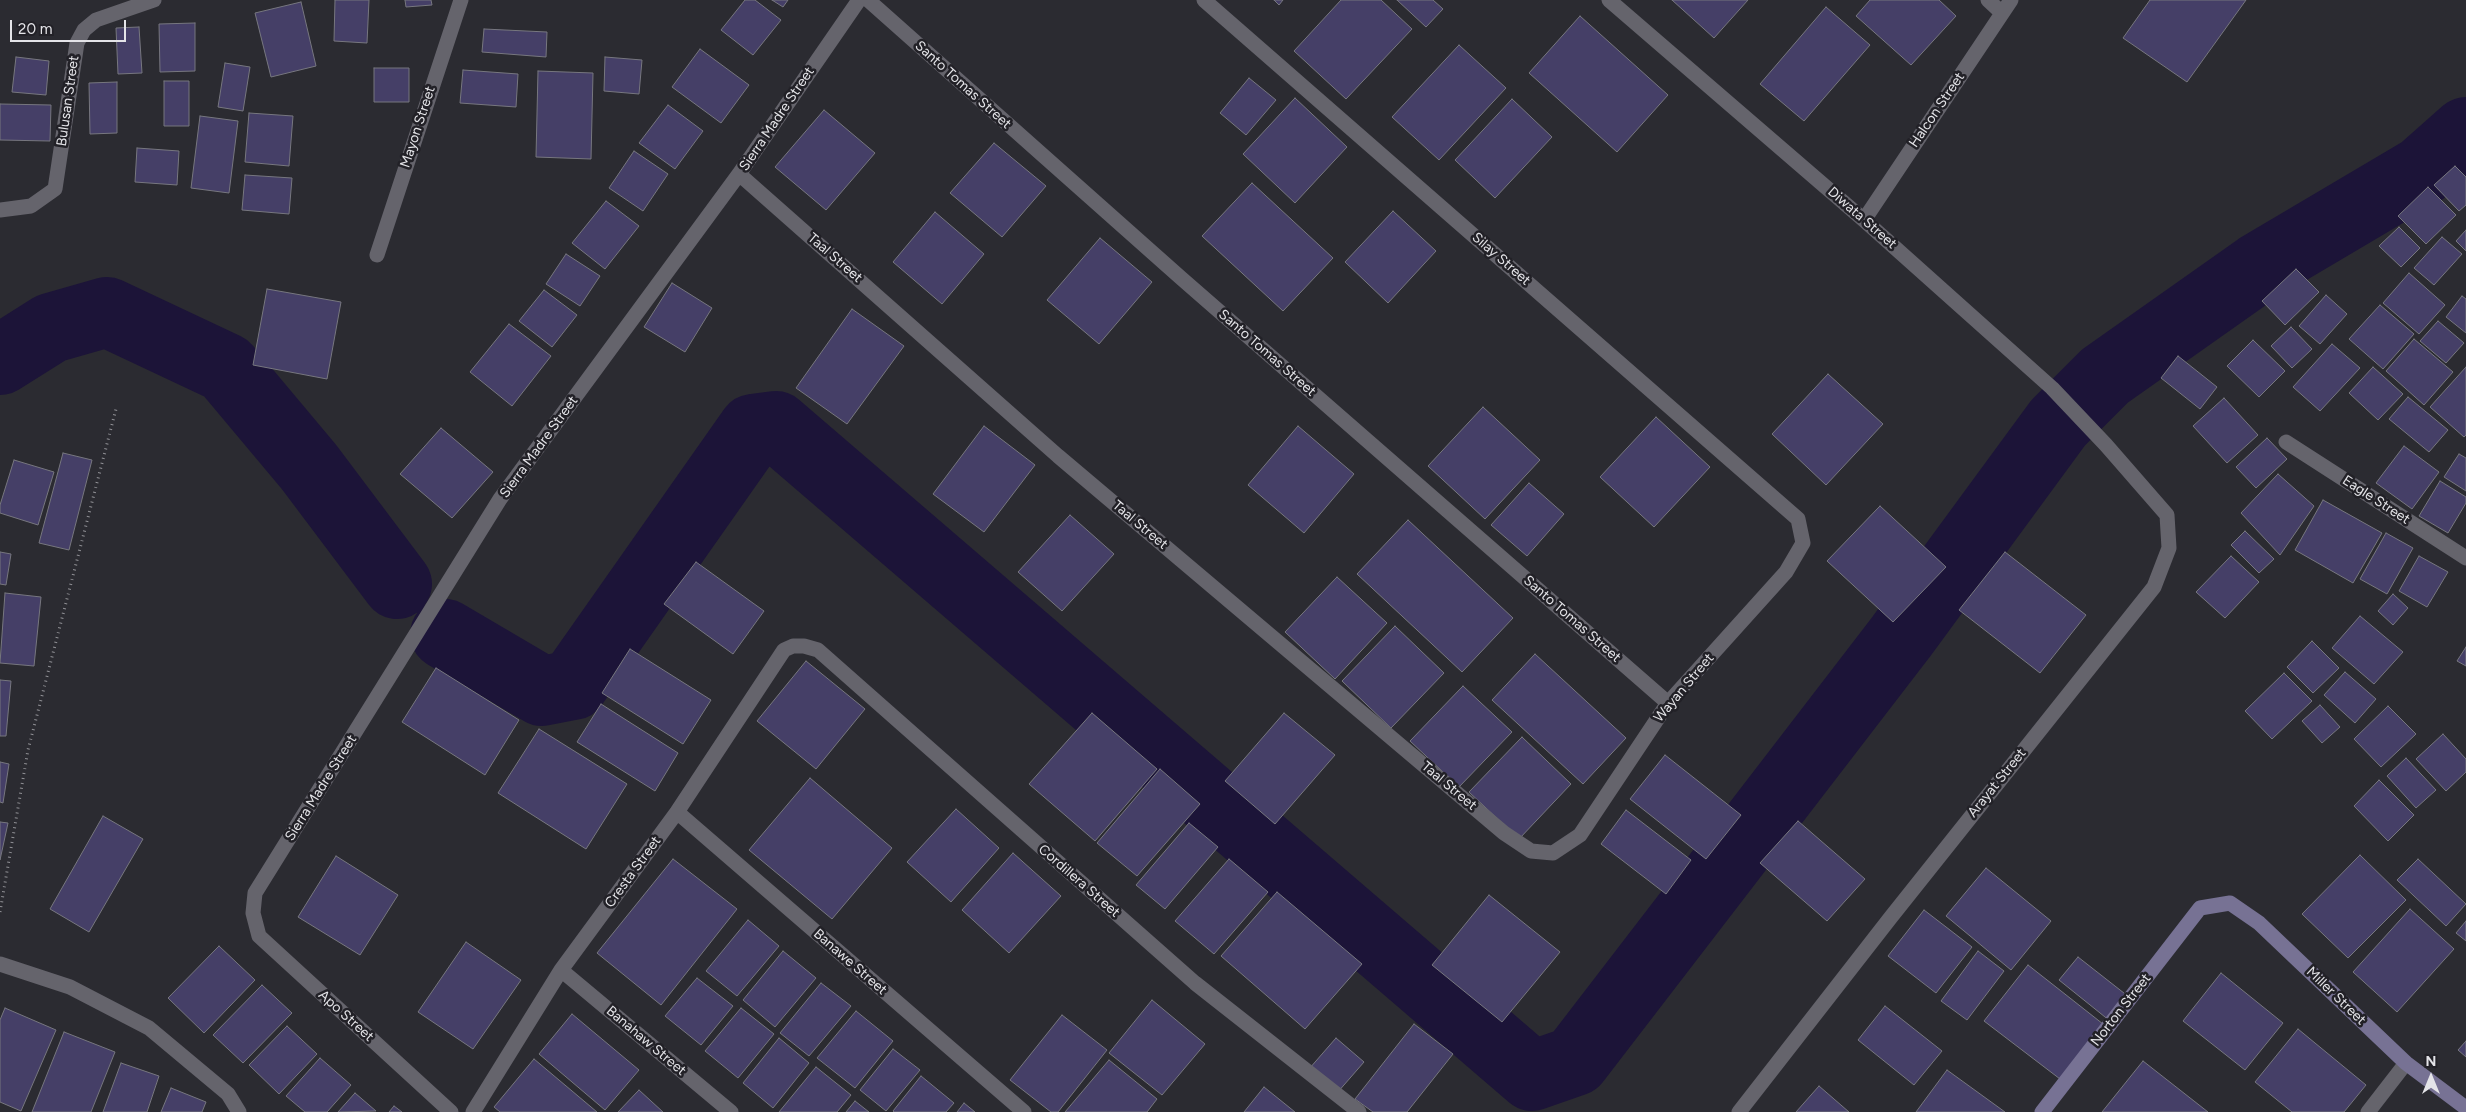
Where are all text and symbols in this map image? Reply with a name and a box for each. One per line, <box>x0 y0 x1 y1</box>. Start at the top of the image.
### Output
scale bar <box>12 10 129 42</box>
text: 20 m <box>18 20 52 38</box>
street label: Santo Tomas Street <box>911 37 1015 133</box>
street label: Bulusan Street <box>53 55 83 147</box>
street label: Sierra Madre Street <box>736 64 818 174</box>
street label: Halcon Street <box>1906 69 1968 151</box>
street label: Mayon Street <box>397 84 439 170</box>
street label: Diwata Street <box>1824 183 1900 253</box>
street label: Silay Street <box>1468 229 1534 289</box>
street label: Taal Street <box>804 230 866 286</box>
street label: Santo Tomas Street <box>1215 306 1319 400</box>
street label: Sierra Madre Street <box>496 393 582 501</box>
street label: Eagle Street <box>2339 472 2413 528</box>
street label: Taal Street <box>1109 497 1171 553</box>
street label: Santo Tomas Street <box>1520 572 1624 666</box>
street label: Wayan Street <box>1650 650 1718 726</box>
street label: Sierra Madre Street <box>282 732 360 844</box>
street label: Arayat Street <box>1964 745 2030 821</box>
street label: Taal Street <box>1418 758 1480 814</box>
street label: Cresta Street <box>602 833 664 911</box>
street label: Cordillera Street <box>1035 841 1123 921</box>
street label: Banawe Street <box>810 926 890 998</box>
street label: Miller Street <box>2303 963 2369 1029</box>
street label: Norton Street <box>2087 970 2155 1050</box>
street label: Apo Street <box>315 987 377 1045</box>
street label: Banahaw Street <box>603 1003 689 1079</box>
north arrow <box>2406 1052 2456 1102</box>
text: N <box>2426 1053 2436 1070</box>

